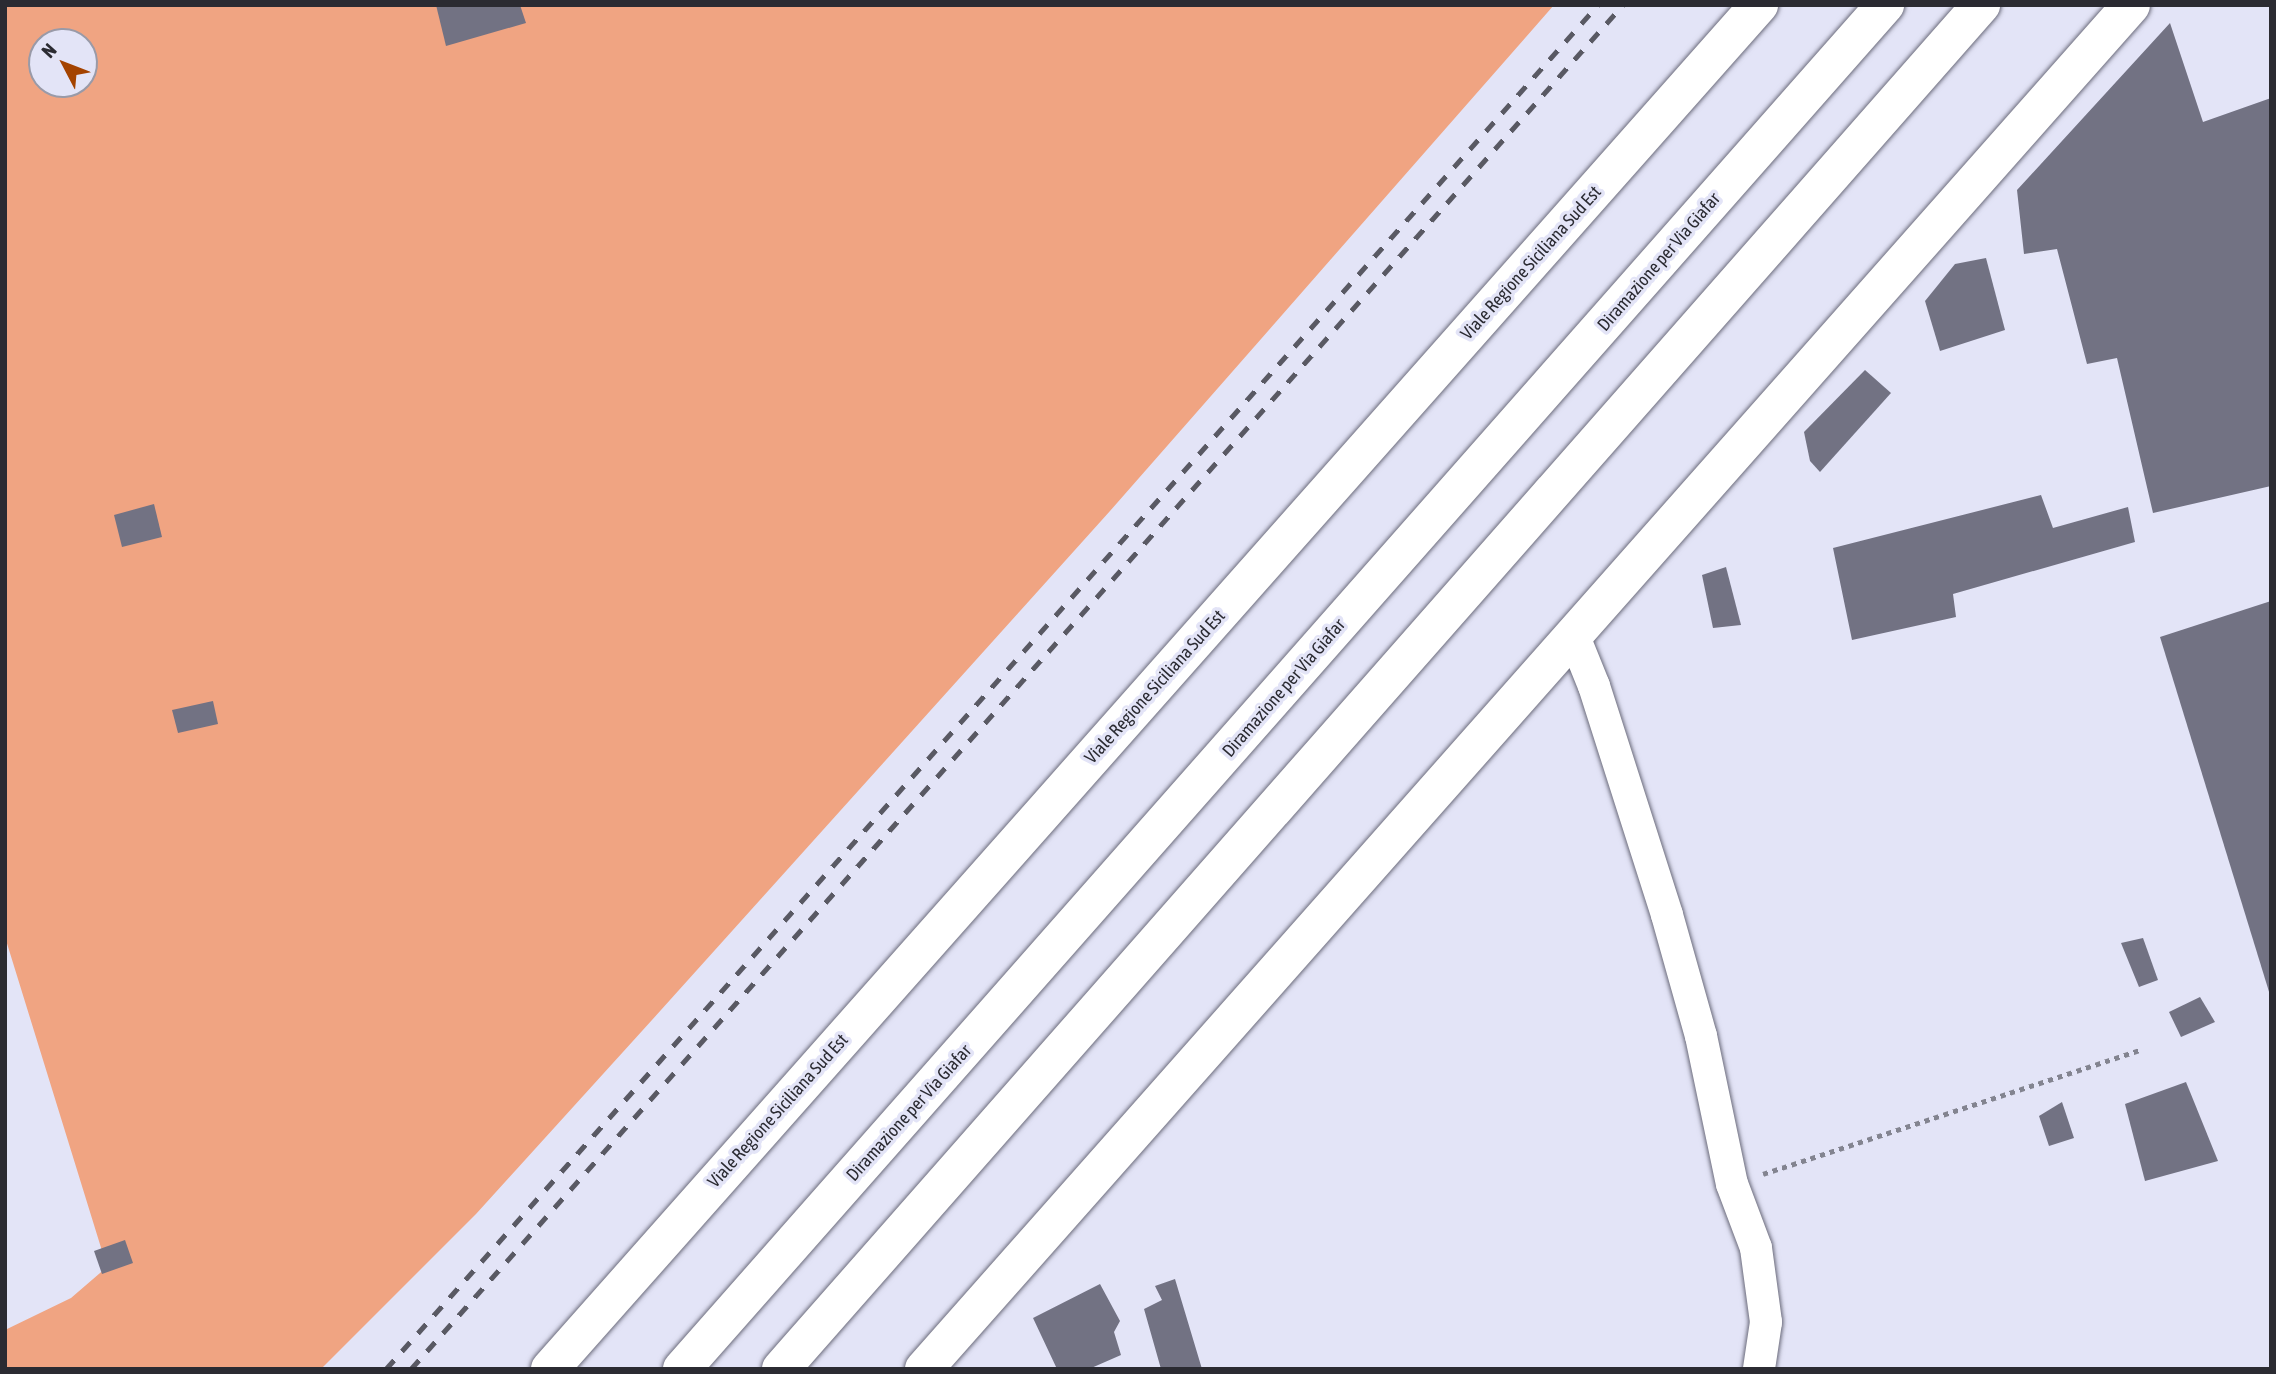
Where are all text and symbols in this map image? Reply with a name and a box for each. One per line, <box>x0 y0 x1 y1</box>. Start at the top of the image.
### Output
north arrow <box>28 28 98 98</box>
text: N <box>37 39 61 62</box>
street label: Viale Regione Siciliana Sud Est <box>1456 182 1606 344</box>
street label: Diramazione per Via Giafar <box>1593 188 1725 336</box>
street label: Viale Regione Siciliana Sud Est <box>1080 606 1230 768</box>
street label: Diramazione per Via Giafar <box>1218 614 1350 762</box>
street label: Viale Regione Siciliana Sud Est <box>703 1030 853 1192</box>
street label: Diramazione per Via Giafar <box>842 1040 976 1186</box>

